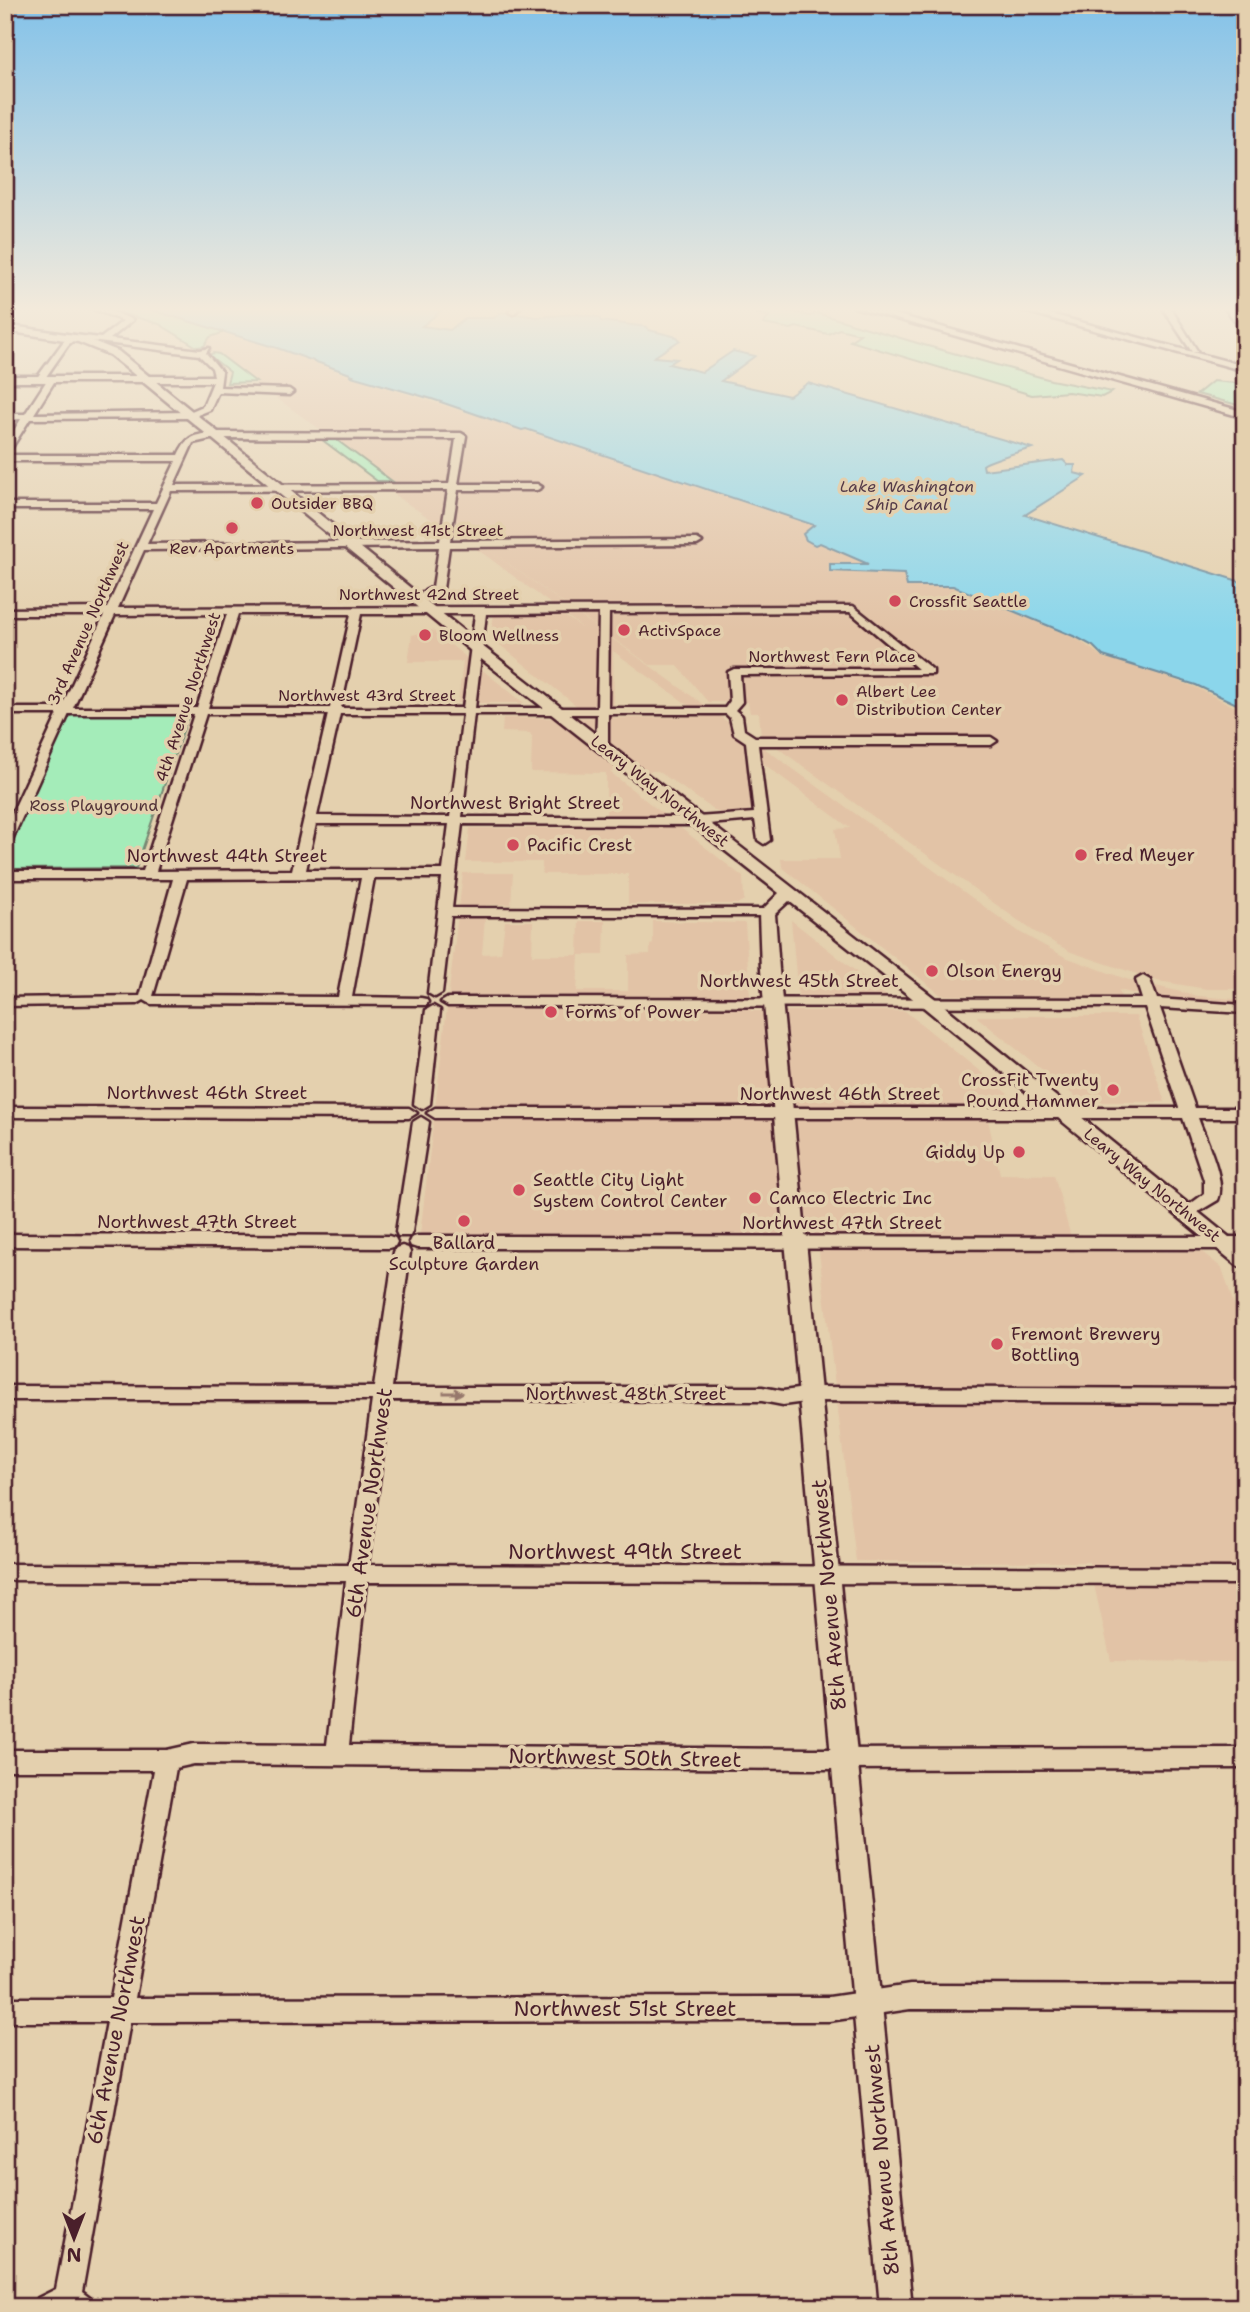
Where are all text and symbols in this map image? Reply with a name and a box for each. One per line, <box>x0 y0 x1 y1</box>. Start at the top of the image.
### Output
water label: Lake Washington Ship Canal <box>840 476 974 515</box>
place label: Outsider BBQ <box>271 493 373 514</box>
marker: Outsider BBQ <box>249 495 265 511</box>
marker: Rev Apartments <box>224 520 240 536</box>
street label: Northwest 41st Street <box>332 520 504 541</box>
street label: 3rd Avenue Northwest <box>42 538 134 708</box>
place label: Rev Apartments <box>170 538 295 559</box>
street label: Northwest 42nd Street <box>339 584 519 605</box>
place label: Crossfit Seattle <box>909 591 1027 612</box>
marker: Crossfit Seattle <box>887 593 903 609</box>
street label: 4th Avenue Northwest <box>151 609 225 785</box>
place label: ActivSpace <box>638 620 721 641</box>
marker: ActivSpace <box>616 622 632 638</box>
place label: Bloom Wellness <box>439 625 559 646</box>
marker: Bloom Wellness <box>417 627 433 643</box>
street label: Northwest Fern Place <box>748 646 916 667</box>
place label: Albert Lee Distribution Center <box>856 681 1002 720</box>
street label: Northwest 43rd Street <box>278 685 456 706</box>
marker: Albert Lee Distribution Center <box>834 692 850 708</box>
street label: Leary Way Northwest <box>587 730 733 852</box>
street label: Northwest Bright Street <box>410 791 620 815</box>
park label: Ross Playground <box>30 795 158 816</box>
place label: Pacific Crest <box>527 833 633 857</box>
marker: Pacific Crest <box>505 837 521 853</box>
place label: Fred Meyer <box>1095 843 1195 867</box>
street label: Northwest 44th Street <box>127 844 328 868</box>
marker: Fred Meyer <box>1073 847 1089 863</box>
place label: Olson Energy <box>946 959 1062 983</box>
marker: Olson Energy <box>924 963 940 979</box>
street label: Northwest 45th Street <box>699 969 899 993</box>
place label: Forms of Power <box>565 1000 701 1024</box>
marker: Forms of Power <box>543 1004 559 1020</box>
place label: CrossFit Twenty Pound Hammer <box>961 1068 1099 1113</box>
street label: Northwest 46th Street <box>107 1081 308 1105</box>
street label: Northwest 46th Street <box>740 1082 941 1106</box>
marker: CrossFit Twenty Pound Hammer <box>1105 1082 1121 1098</box>
street label: Leary Way Northwest <box>1079 1123 1225 1247</box>
place label: Giddy Up <box>925 1140 1005 1164</box>
marker: Giddy Up <box>1011 1144 1027 1160</box>
place label: Seattle City Light System Control Center <box>533 1168 728 1213</box>
marker: Seattle City Light System Control Center <box>511 1182 527 1198</box>
place label: Camco Electric Inc <box>769 1186 932 1210</box>
marker: Camco Electric Inc <box>747 1190 763 1206</box>
street label: Northwest 47th Street <box>97 1210 297 1234</box>
street label: Northwest 47th Street <box>742 1211 942 1235</box>
marker: Ballard Sculpture Garden <box>456 1213 472 1229</box>
place label: Ballard Sculpture Garden <box>389 1231 539 1276</box>
place label: Fremont Brewery Bottling <box>1011 1322 1161 1367</box>
marker: Fremont Brewery Bottling <box>989 1336 1005 1352</box>
street label: Northwest 48th Street <box>526 1382 727 1406</box>
street label: 6th Avenue Northwest <box>339 1386 399 1620</box>
one-way arrow <box>442 1387 464 1399</box>
street label: 8th Avenue Northwest <box>805 1478 853 1712</box>
street label: Northwest 49th Street <box>508 1538 742 1566</box>
street label: Northwest 50th Street <box>508 1742 742 1774</box>
street label: 6th Avenue Northwest <box>80 1913 152 2147</box>
street label: Northwest 51st Street <box>514 1995 736 2023</box>
street label: 8th Avenue Northwest <box>858 2043 906 2277</box>
north arrow <box>38 2204 108 2274</box>
text: N <box>66 2242 82 2267</box>

